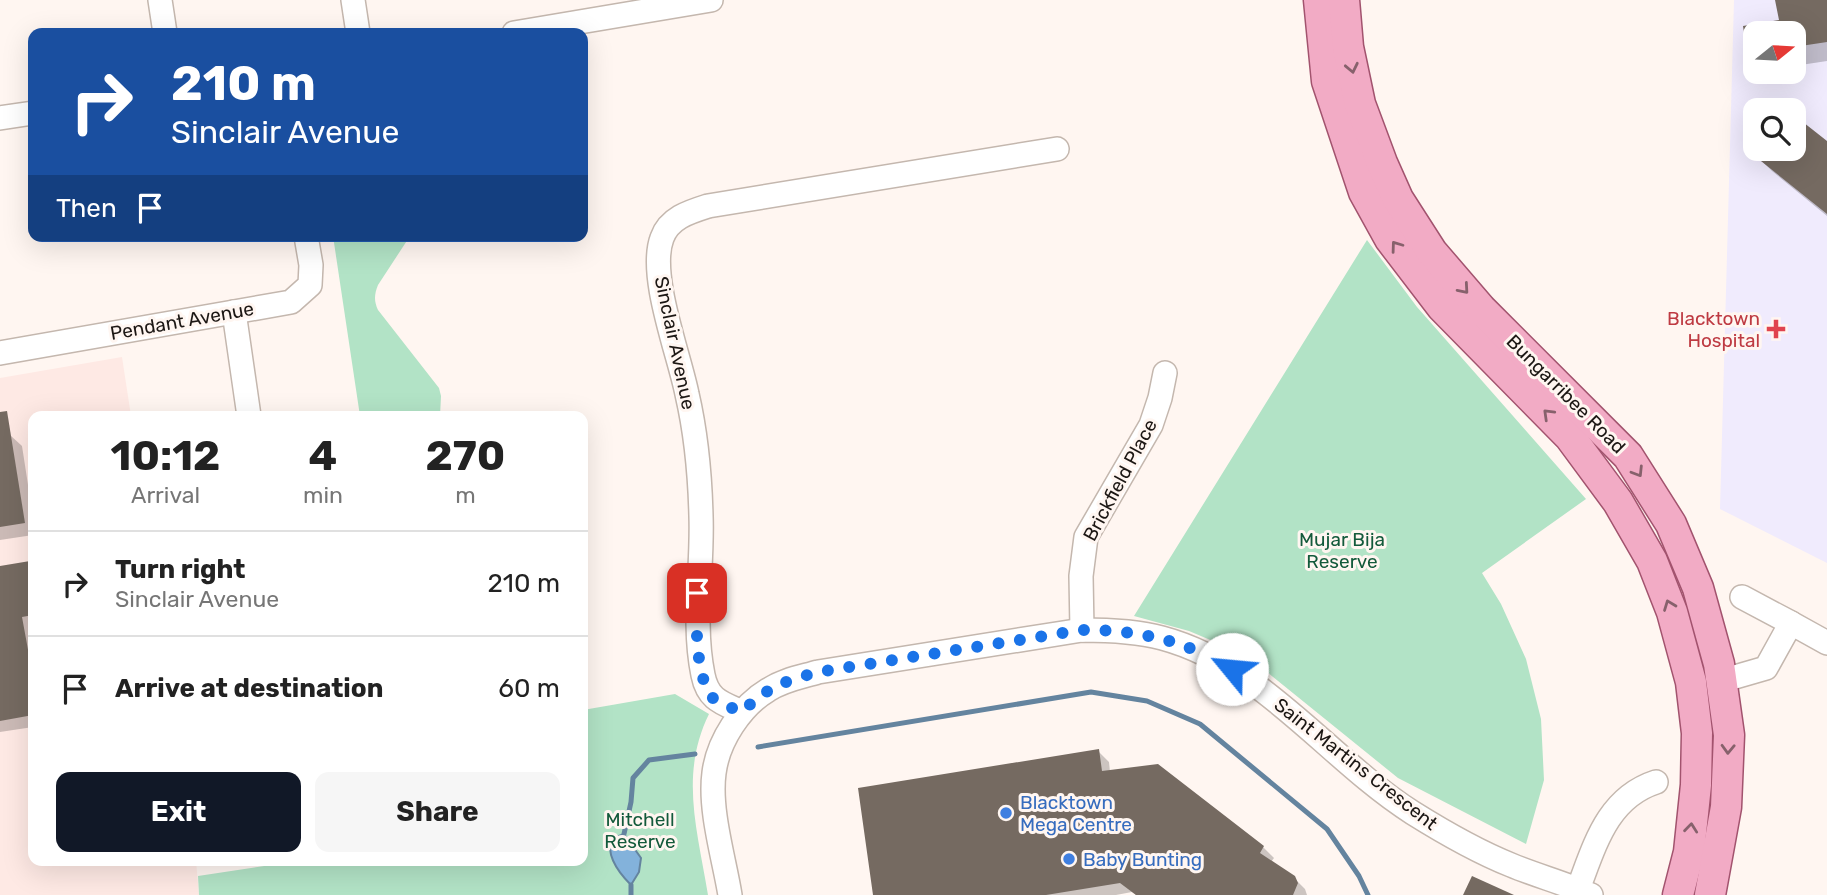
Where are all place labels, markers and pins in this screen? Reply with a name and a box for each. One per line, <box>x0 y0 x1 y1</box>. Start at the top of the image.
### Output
place label: Blacktown Hospital <box>1667 307 1760 352</box>
marker: Blacktown Hospital <box>1766 319 1786 339</box>
pin <box>667 563 727 623</box>
place label: Blacktown Mega Centre <box>1020 791 1132 836</box>
marker: Blacktown Mega Centre <box>998 805 1014 821</box>
place label: Baby Bunting <box>1083 848 1202 871</box>
marker: Baby Bunting <box>1061 851 1077 867</box>

